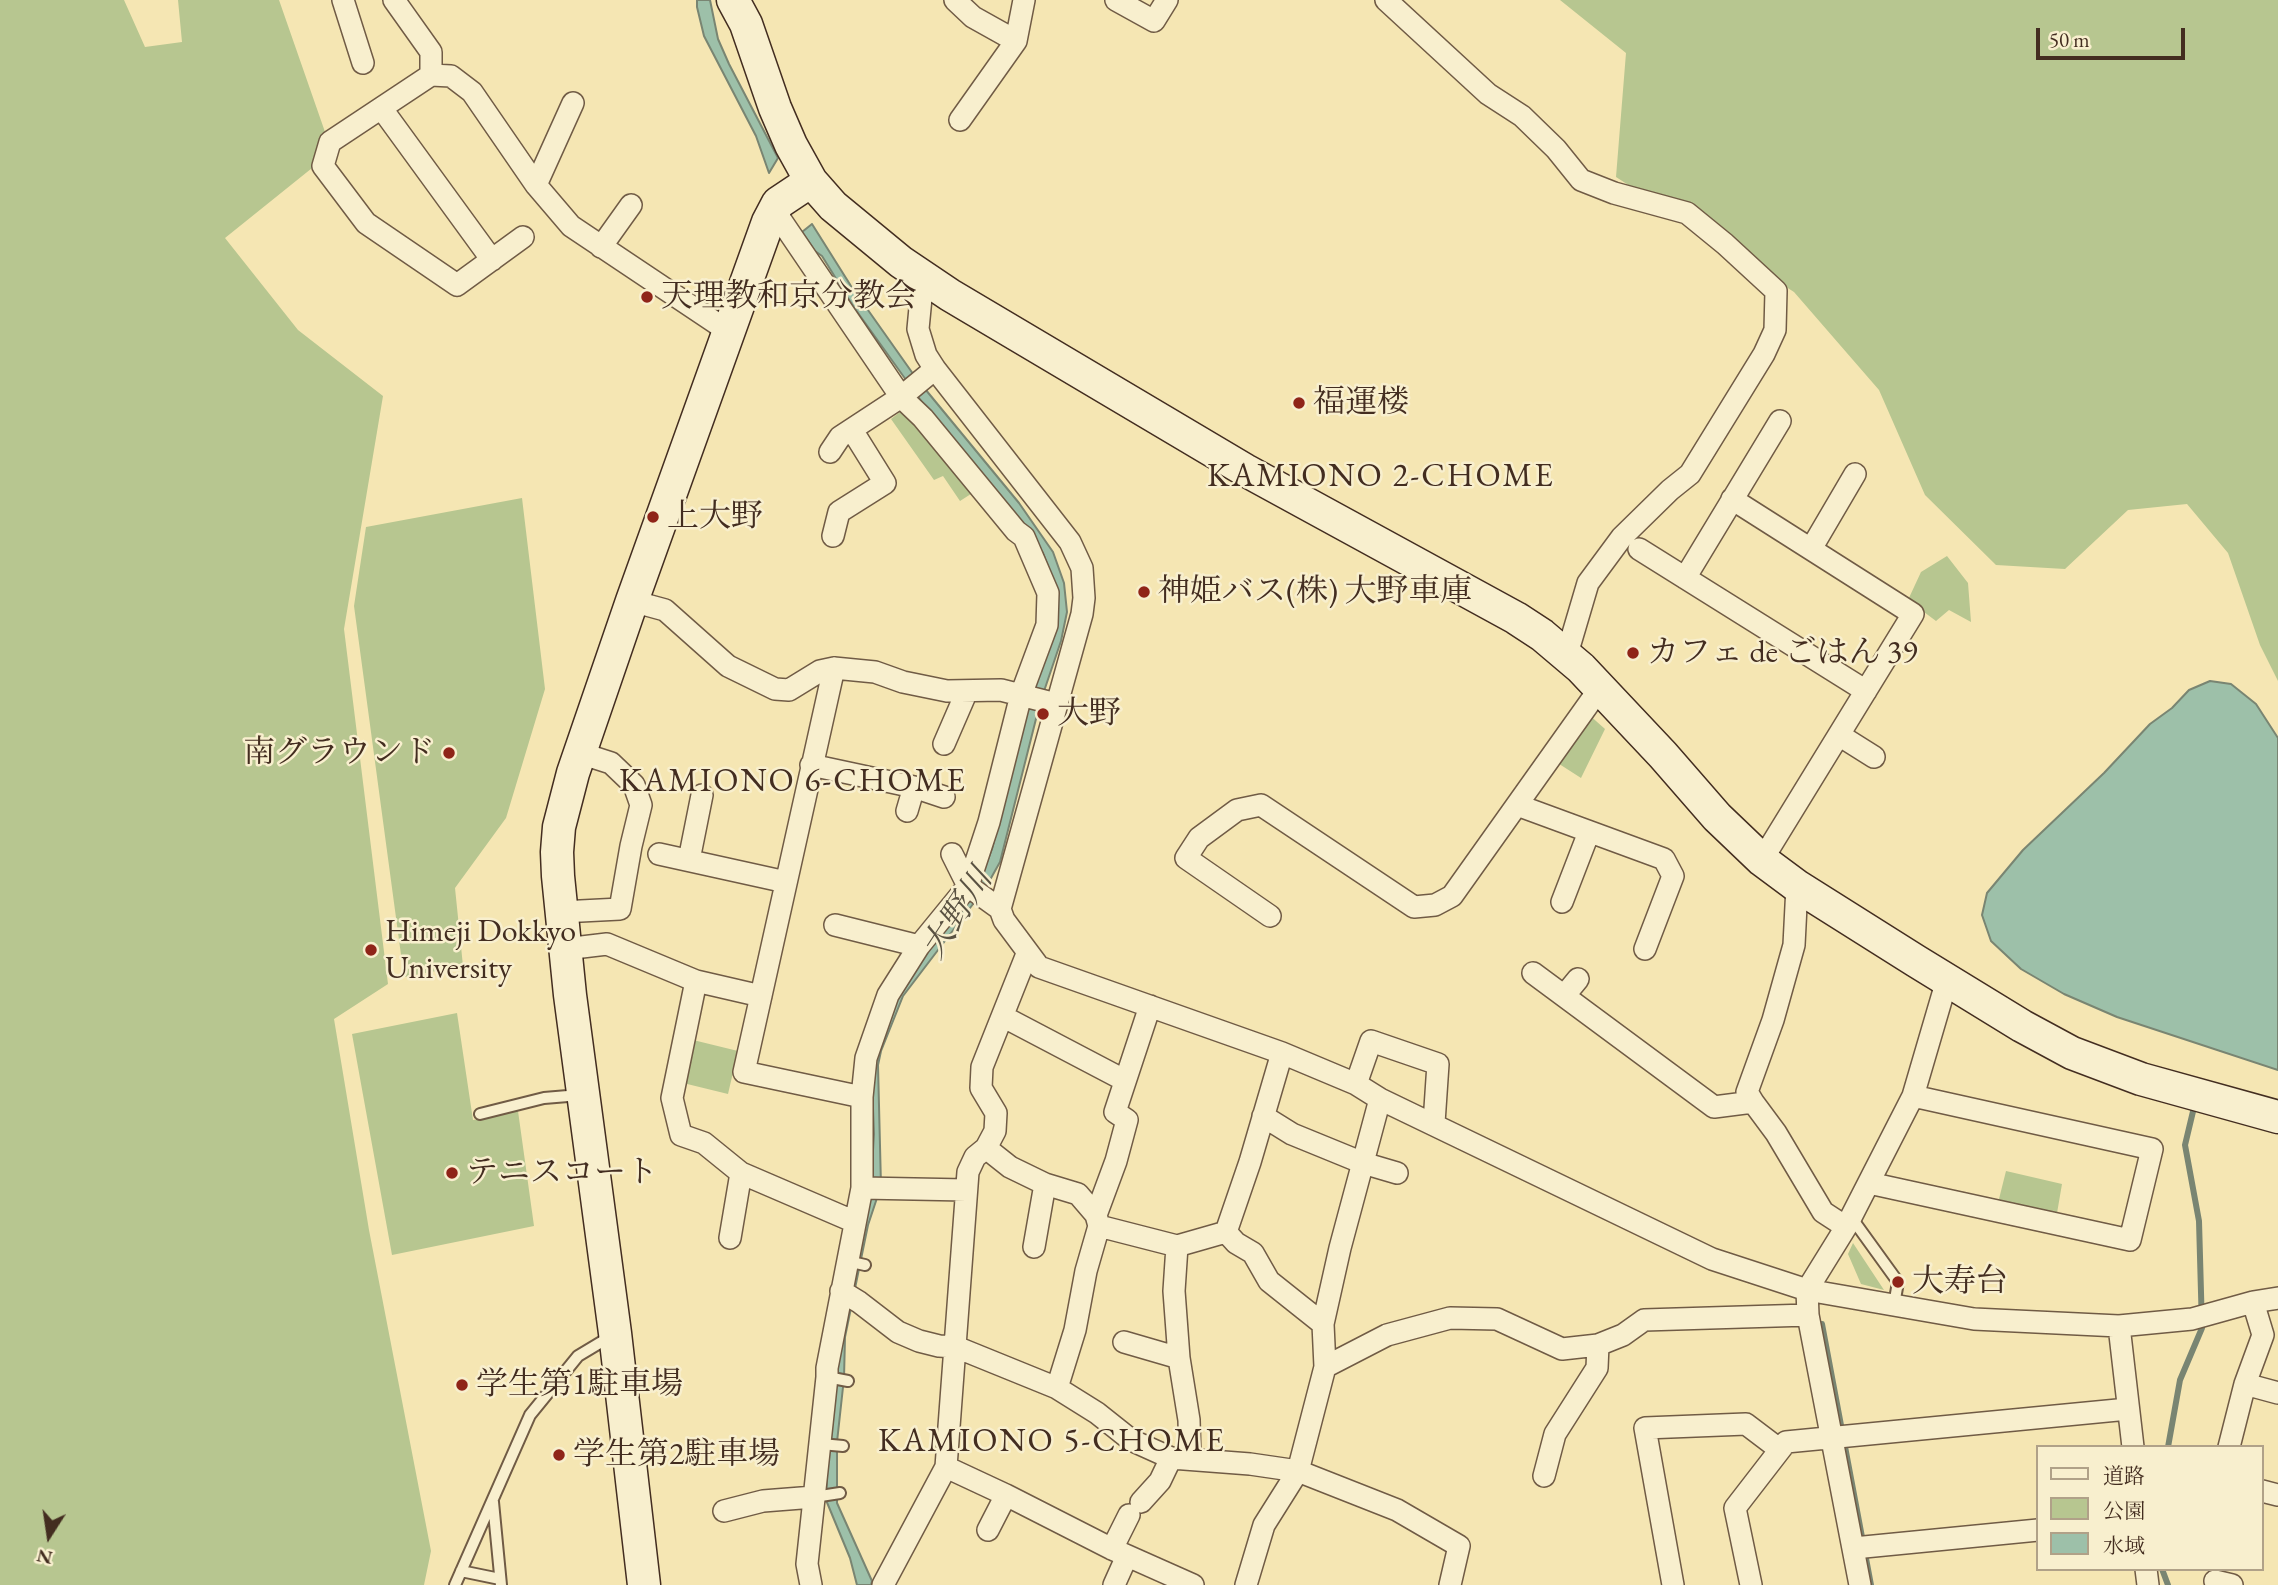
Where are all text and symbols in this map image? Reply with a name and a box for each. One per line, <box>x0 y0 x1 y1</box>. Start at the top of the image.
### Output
scale bar <box>2040 14 2189 58</box>
text: 50 m <box>2049 26 2090 53</box>
place label: 天理教和京分教会 <box>661 278 917 316</box>
marker: 天理教和京分教会 <box>639 289 655 305</box>
place label: 福運楼 <box>1313 384 1409 422</box>
marker: 福運楼 <box>1291 395 1307 411</box>
district label: KAMIONO 2-CHOME <box>1209 457 1553 497</box>
place label: 上大野 <box>667 498 763 536</box>
marker: 上大野 <box>645 509 661 525</box>
place label: 神姫バス(株) 大野車庫 <box>1158 573 1473 611</box>
marker: 神姫バス(株) 大野車庫 <box>1136 584 1152 600</box>
place label: カフェ de ごはん 39 <box>1647 634 1918 672</box>
marker: カフェ de ごはん 39 <box>1625 645 1641 661</box>
place label: 大野 <box>1057 695 1121 733</box>
marker: 大野 <box>1035 706 1051 722</box>
place label: 南グラウンド <box>243 734 435 772</box>
marker: 南グラウンド <box>441 745 457 761</box>
district label: KAMIONO 6-CHOME <box>621 762 965 802</box>
water label: 大野川 <box>914 862 1002 966</box>
place label: Himeji Dokkyo University <box>385 913 576 988</box>
marker: Himeji Dokkyo University <box>363 942 379 958</box>
place label: テニスコート <box>466 1154 658 1192</box>
marker: テニスコート <box>444 1165 460 1181</box>
place label: 大寿台 <box>1912 1263 2008 1301</box>
marker: 大寿台 <box>1890 1274 1906 1290</box>
place label: 学生第1駐車場 <box>476 1366 683 1404</box>
marker: 学生第1駐車場 <box>454 1377 470 1393</box>
district label: KAMIONO 5-CHOME <box>880 1422 1224 1462</box>
place label: 学生第2駐車場 <box>573 1436 780 1474</box>
legend <box>2036 1445 2264 1571</box>
marker: 学生第2駐車場 <box>551 1447 567 1463</box>
text: 道路 <box>2103 1462 2145 1489</box>
text: 公園 <box>2103 1497 2145 1524</box>
north arrow <box>14 1501 84 1571</box>
text: 水域 <box>2103 1532 2145 1559</box>
text: N <box>34 1543 55 1571</box>

